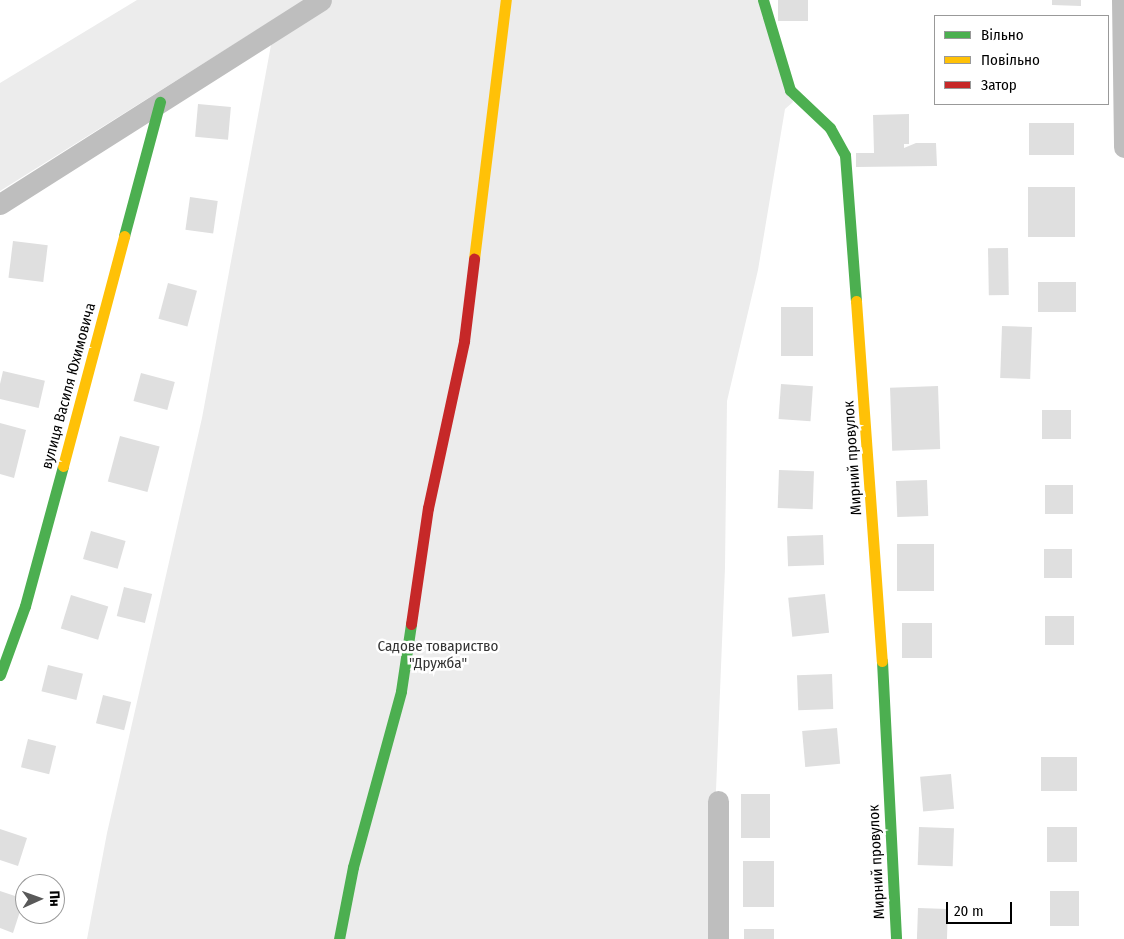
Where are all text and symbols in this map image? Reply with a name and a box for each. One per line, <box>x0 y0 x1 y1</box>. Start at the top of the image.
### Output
legend <box>934 15 1109 105</box>
text: Вільно <box>981 26 1024 44</box>
text: Повільно <box>981 51 1040 69</box>
text: Затор <box>981 76 1017 94</box>
street label: вулиця Василя Юхимовича <box>38 301 100 471</box>
street label: Мирний провулок <box>840 400 866 516</box>
park label: Садове товариство "Дружба" <box>378 637 498 672</box>
street label: Мирний провулок <box>865 804 889 920</box>
north arrow <box>15 874 65 924</box>
text: Пн <box>46 890 63 907</box>
scale bar <box>949 892 1015 924</box>
text: 20 m <box>954 902 984 920</box>

